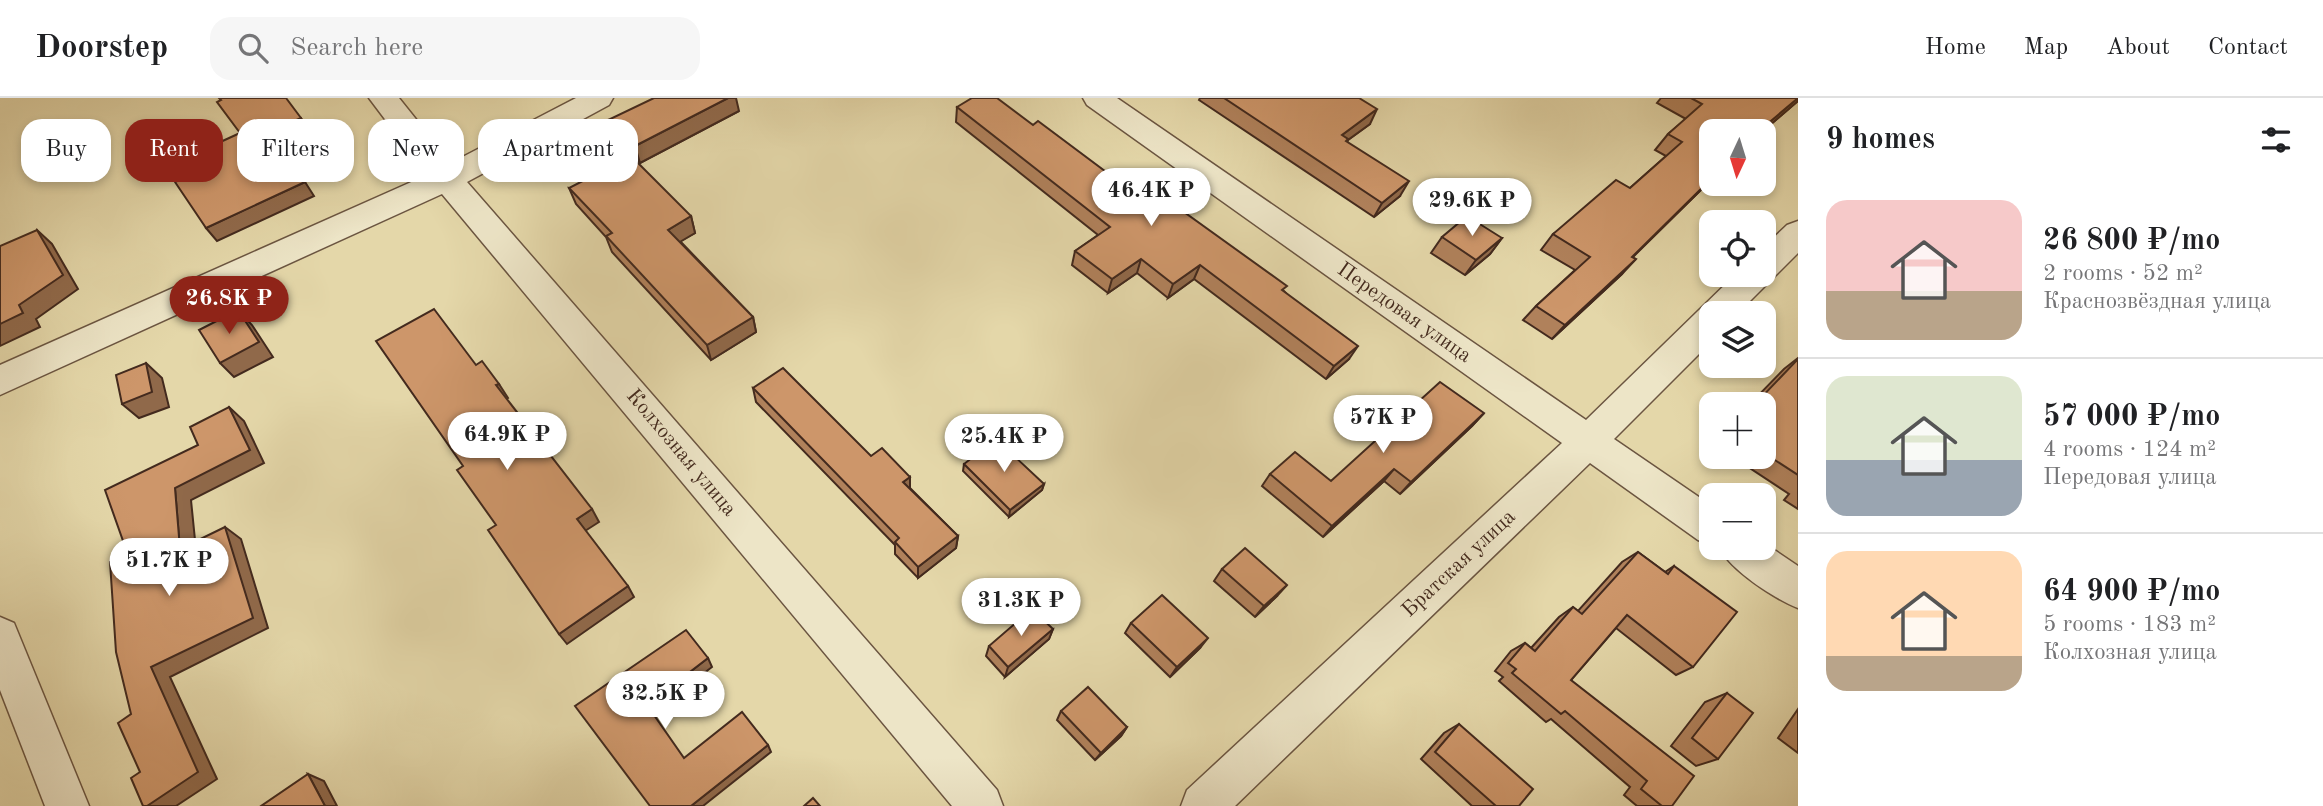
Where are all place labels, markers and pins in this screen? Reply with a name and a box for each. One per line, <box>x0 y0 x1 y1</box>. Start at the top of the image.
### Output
pin: 46.4K ₽ <box>1086 169 1216 228</box>
pin: 29.6K ₽ <box>1407 178 1537 238</box>
pin: 26.8K ₽ <box>164 276 294 336</box>
pin: 57K ₽ <box>1334 396 1432 455</box>
pin: 64.9K ₽ <box>442 412 572 472</box>
pin: 25.4K ₽ <box>939 414 1069 474</box>
pin: 51.7K ₽ <box>104 538 234 598</box>
pin: 31.3K ₽ <box>956 578 1086 638</box>
pin: 32.5K ₽ <box>600 672 730 731</box>

